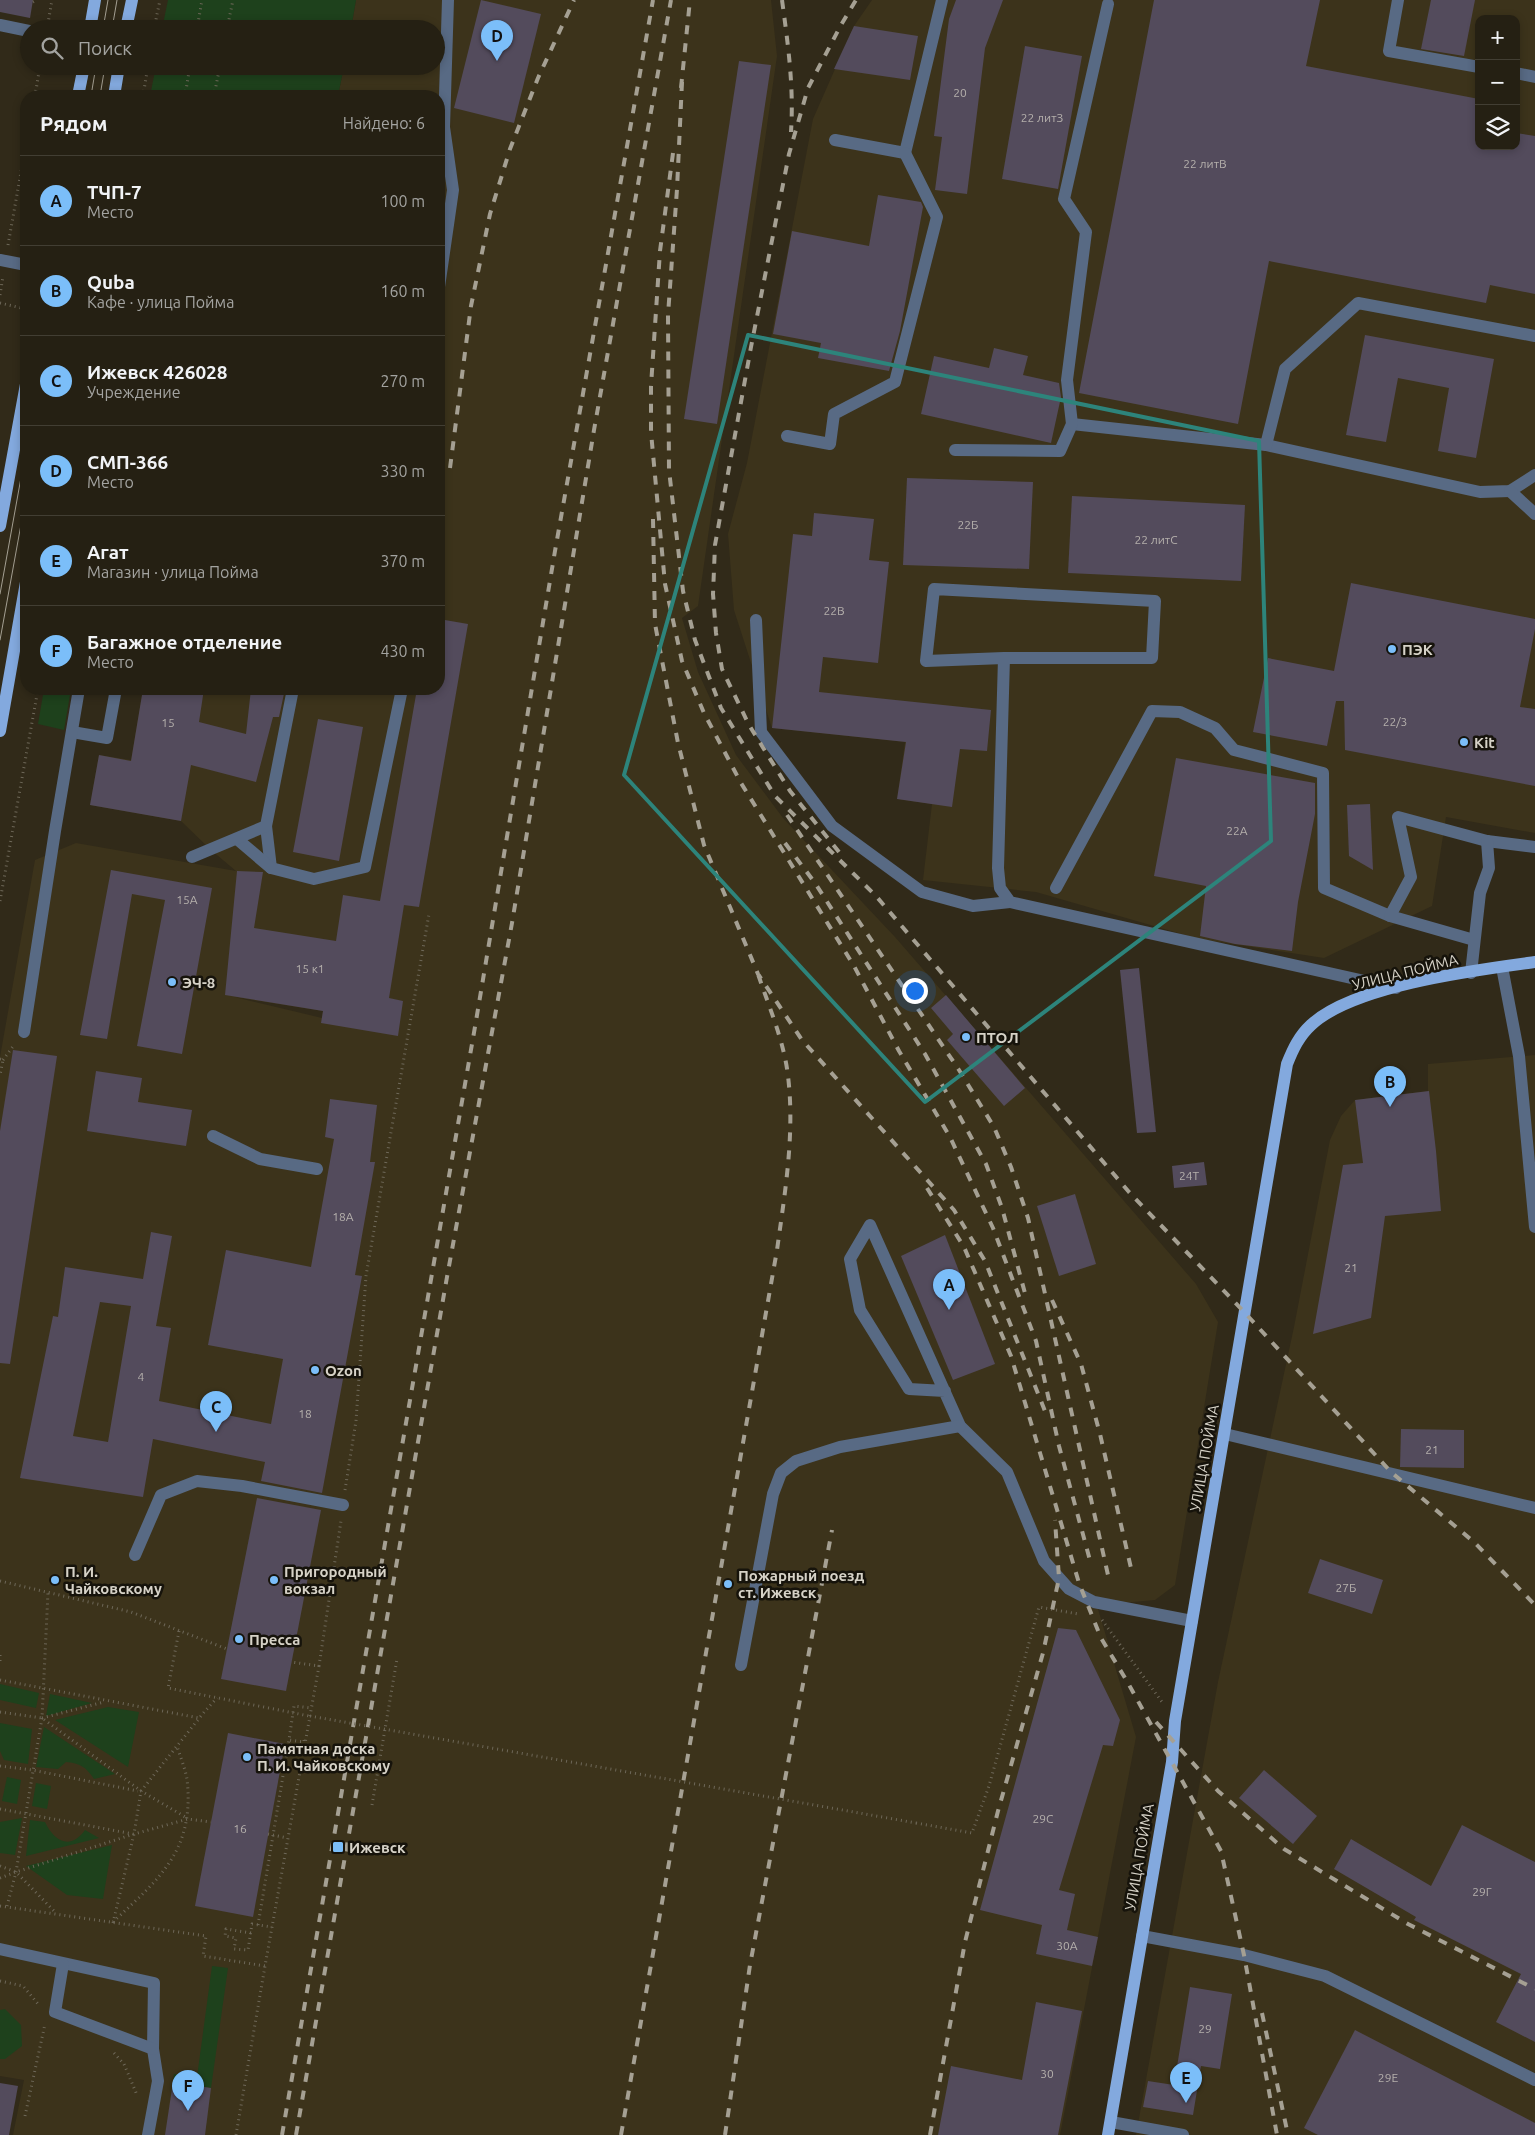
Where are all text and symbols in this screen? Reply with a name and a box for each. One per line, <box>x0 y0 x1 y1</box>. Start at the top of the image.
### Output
map controls <box>1475 15 1520 150</box>
button: + <box>1475 15 1520 60</box>
search box <box>20 20 445 75</box>
pin: D <box>481 20 513 61</box>
icon: search <box>38 34 66 62</box>
text: Поиск <box>78 37 132 59</box>
button: − <box>1475 60 1520 105</box>
house number: 20 <box>953 86 967 99</box>
button: layers <box>1475 105 1520 150</box>
text: Рядом <box>40 111 108 135</box>
house number: 22 литЗ <box>1021 111 1064 124</box>
text: Найдено: 6 <box>343 114 425 132</box>
house number: 22 литВ <box>1183 157 1227 170</box>
text: ТЧП-7 <box>87 181 142 203</box>
text: A <box>50 192 62 210</box>
text: 100 m <box>380 192 425 210</box>
text: Место <box>87 203 134 221</box>
text: Quba <box>87 271 135 293</box>
text: B <box>51 282 61 300</box>
text: 160 m <box>380 282 425 300</box>
text: Кафе · улица Пойма <box>87 293 234 311</box>
text: Ижевск 426028 <box>87 361 228 383</box>
text: C <box>51 372 61 390</box>
text: 270 m <box>380 372 425 390</box>
text: Учреждение <box>87 383 181 401</box>
text: СМП-366 <box>87 451 168 473</box>
text: D <box>50 462 62 480</box>
text: 330 m <box>380 462 425 480</box>
text: Место <box>87 473 134 491</box>
house number: 22Б <box>958 518 978 531</box>
house number: 22 литС <box>1134 533 1178 546</box>
text: Агат <box>87 541 129 563</box>
text: E <box>51 552 61 570</box>
text: 370 m <box>380 552 425 570</box>
text: Магазин · улица Пойма <box>87 563 259 581</box>
house number: 22В <box>823 604 845 617</box>
text: Багажное отделение <box>87 631 282 653</box>
place label: ПЭК <box>1402 641 1433 658</box>
text: F <box>52 642 61 660</box>
text: 430 m <box>380 642 425 660</box>
marker: ПЭК <box>1386 643 1398 655</box>
text: Место <box>87 653 134 671</box>
house number: 22/3 <box>1383 715 1407 728</box>
house number: 15 <box>161 716 175 729</box>
place label: Kit <box>1474 734 1495 751</box>
marker: Kit <box>1458 736 1470 748</box>
house number: 22А <box>1226 824 1248 837</box>
house number: 15А <box>176 893 198 906</box>
street label: УЛИЦА ПОЙМА <box>1350 951 1460 993</box>
house number: 15 к1 <box>295 962 325 975</box>
place label: ЭЧ-8 <box>182 974 215 991</box>
marker: ЭЧ-8 <box>166 976 178 988</box>
your location <box>902 978 928 1004</box>
place label: ПТОЛ <box>976 1029 1019 1046</box>
marker: ПТОЛ <box>960 1031 972 1043</box>
pin: B <box>1374 1066 1406 1107</box>
house number: 24Т <box>1179 1169 1199 1182</box>
house number: 18А <box>332 1210 354 1223</box>
house number: 21 <box>1344 1261 1358 1274</box>
pin: A <box>933 1269 965 1310</box>
place label: Ozon <box>325 1362 362 1379</box>
marker: Ozon <box>309 1364 321 1376</box>
house number: 4 <box>138 1370 145 1383</box>
pin: C <box>200 1391 232 1432</box>
street label: УЛИЦА ПОЙМА <box>1186 1403 1222 1513</box>
house number: 18 <box>298 1407 312 1420</box>
house number: 21 <box>1425 1443 1439 1456</box>
place label: П. И. Чайковскому <box>65 1563 162 1597</box>
place label: Пригородный вокзал <box>284 1563 387 1597</box>
place label: Пожарный поезд ст. Ижевск <box>738 1567 864 1601</box>
marker: П. И. Чайковскому <box>49 1574 61 1586</box>
marker: Пригородный вокзал <box>268 1574 280 1586</box>
marker: Пожарный поезд ст. Ижевск <box>722 1578 734 1590</box>
house number: 27Б <box>1336 1581 1356 1594</box>
place label: Пресса <box>249 1631 300 1648</box>
marker: Пресса <box>233 1633 245 1645</box>
place label: Памятная доска П. И. Чайковскому <box>257 1740 390 1774</box>
marker: Памятная доска П. И. Чайковскому <box>241 1751 253 1763</box>
street label: УЛИЦА ПОЙМА <box>1121 1802 1157 1912</box>
house number: 29С <box>1033 1812 1054 1825</box>
house number: 16 <box>233 1822 247 1835</box>
place label: Ижевск <box>349 1839 406 1856</box>
marker: Ижевск <box>331 1840 345 1854</box>
house number: 29Г <box>1472 1885 1492 1898</box>
house number: 30А <box>1056 1939 1078 1952</box>
house number: 29 <box>1198 2022 1212 2035</box>
pin: E <box>1170 2062 1202 2103</box>
house number: 30 <box>1040 2067 1054 2080</box>
pin: F <box>172 2070 204 2111</box>
house number: 29Е <box>1378 2071 1398 2084</box>

